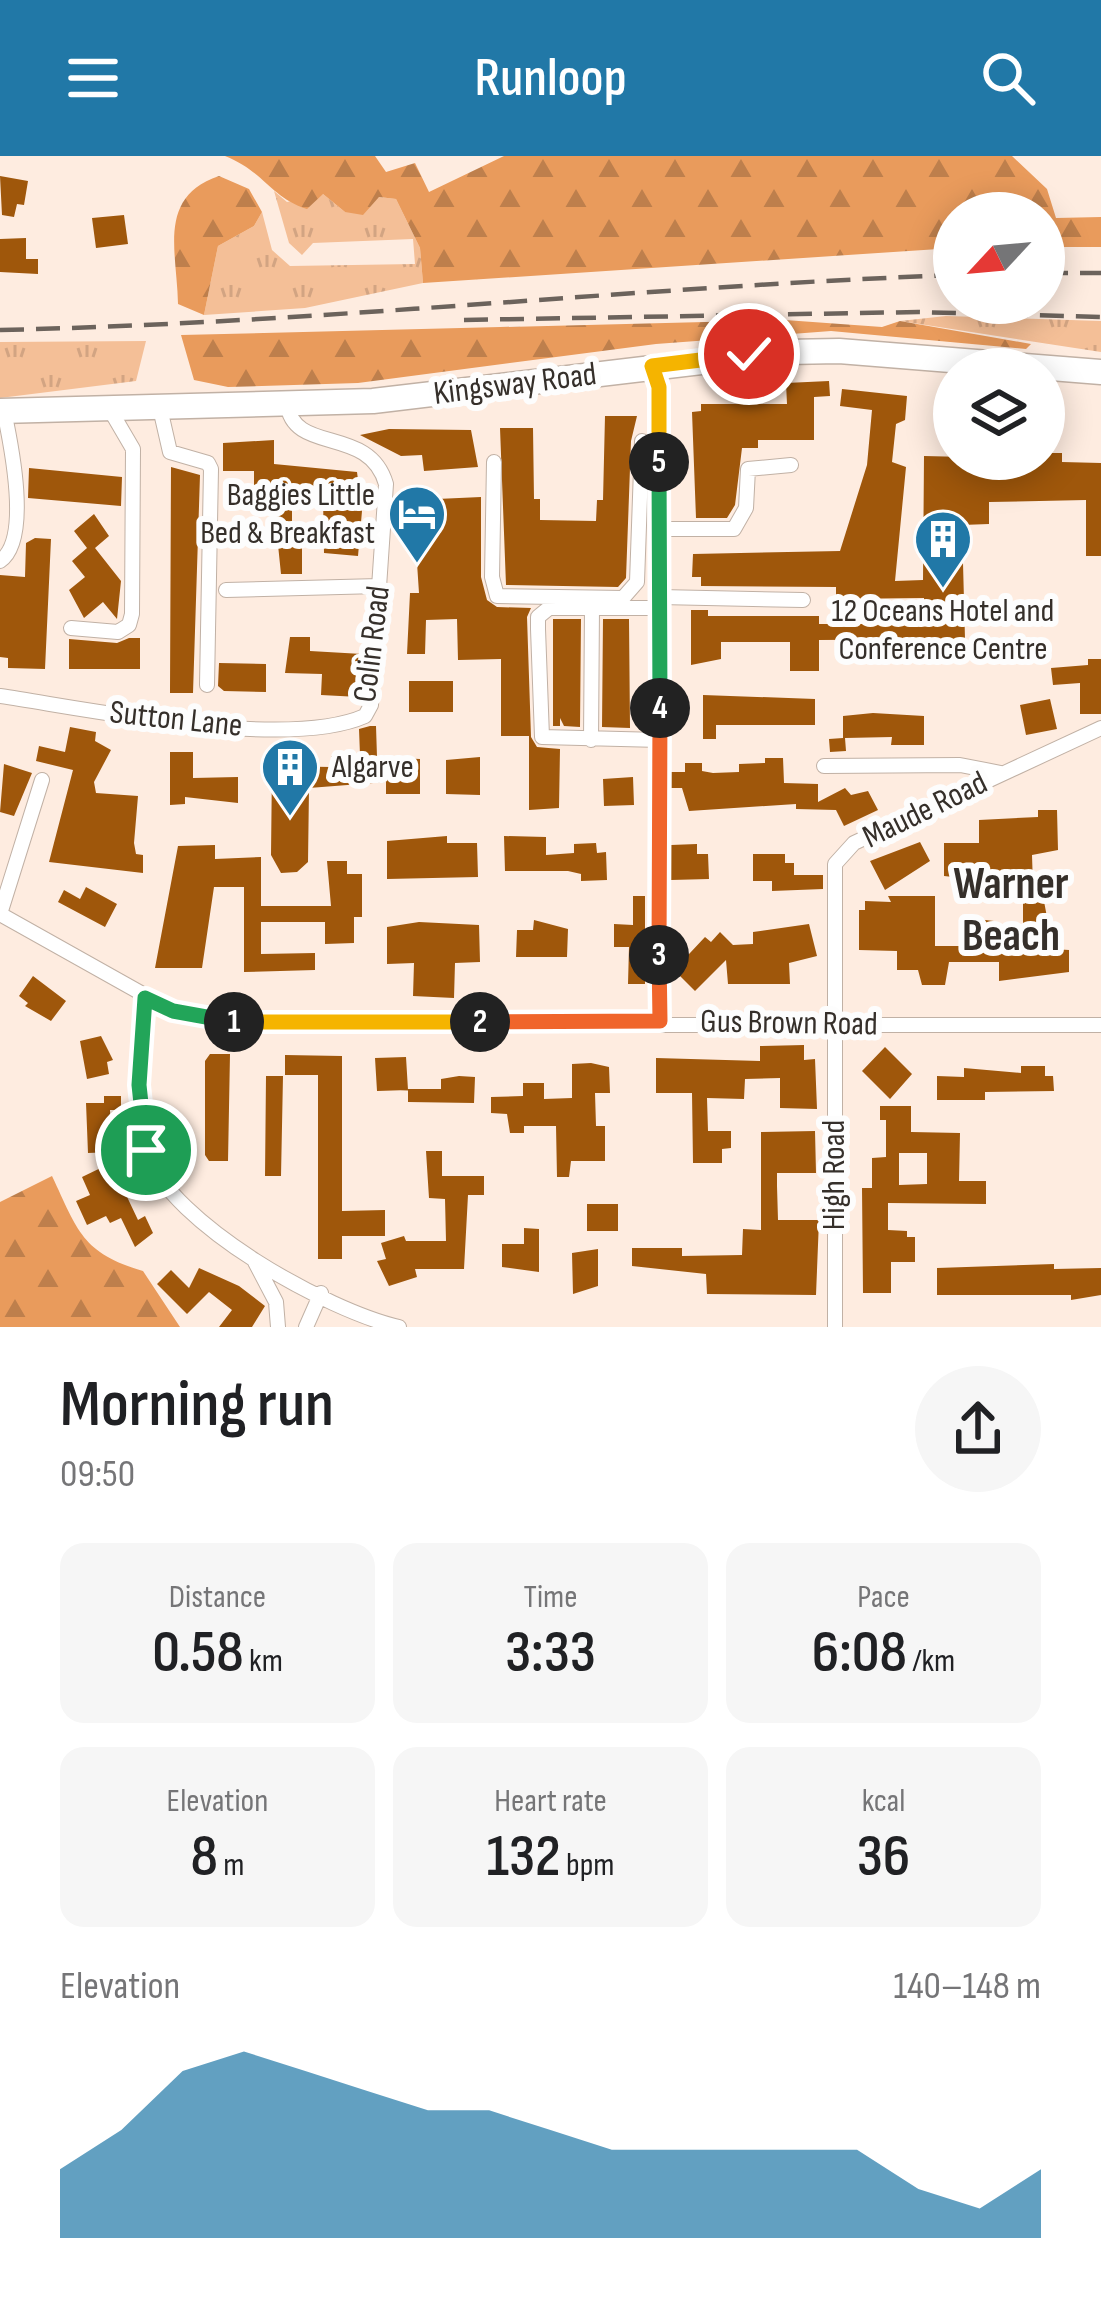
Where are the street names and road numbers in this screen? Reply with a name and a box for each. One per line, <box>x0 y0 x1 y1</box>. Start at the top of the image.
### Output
street label: Kingsway Road <box>431 354 599 414</box>
street label: Colin Road <box>345 584 399 704</box>
street label: Sutton Lane <box>108 692 244 746</box>
street label: Maude Road <box>856 763 994 857</box>
street label: Gus Brown Road <box>700 1001 878 1045</box>
street label: High Road <box>814 1120 854 1230</box>

